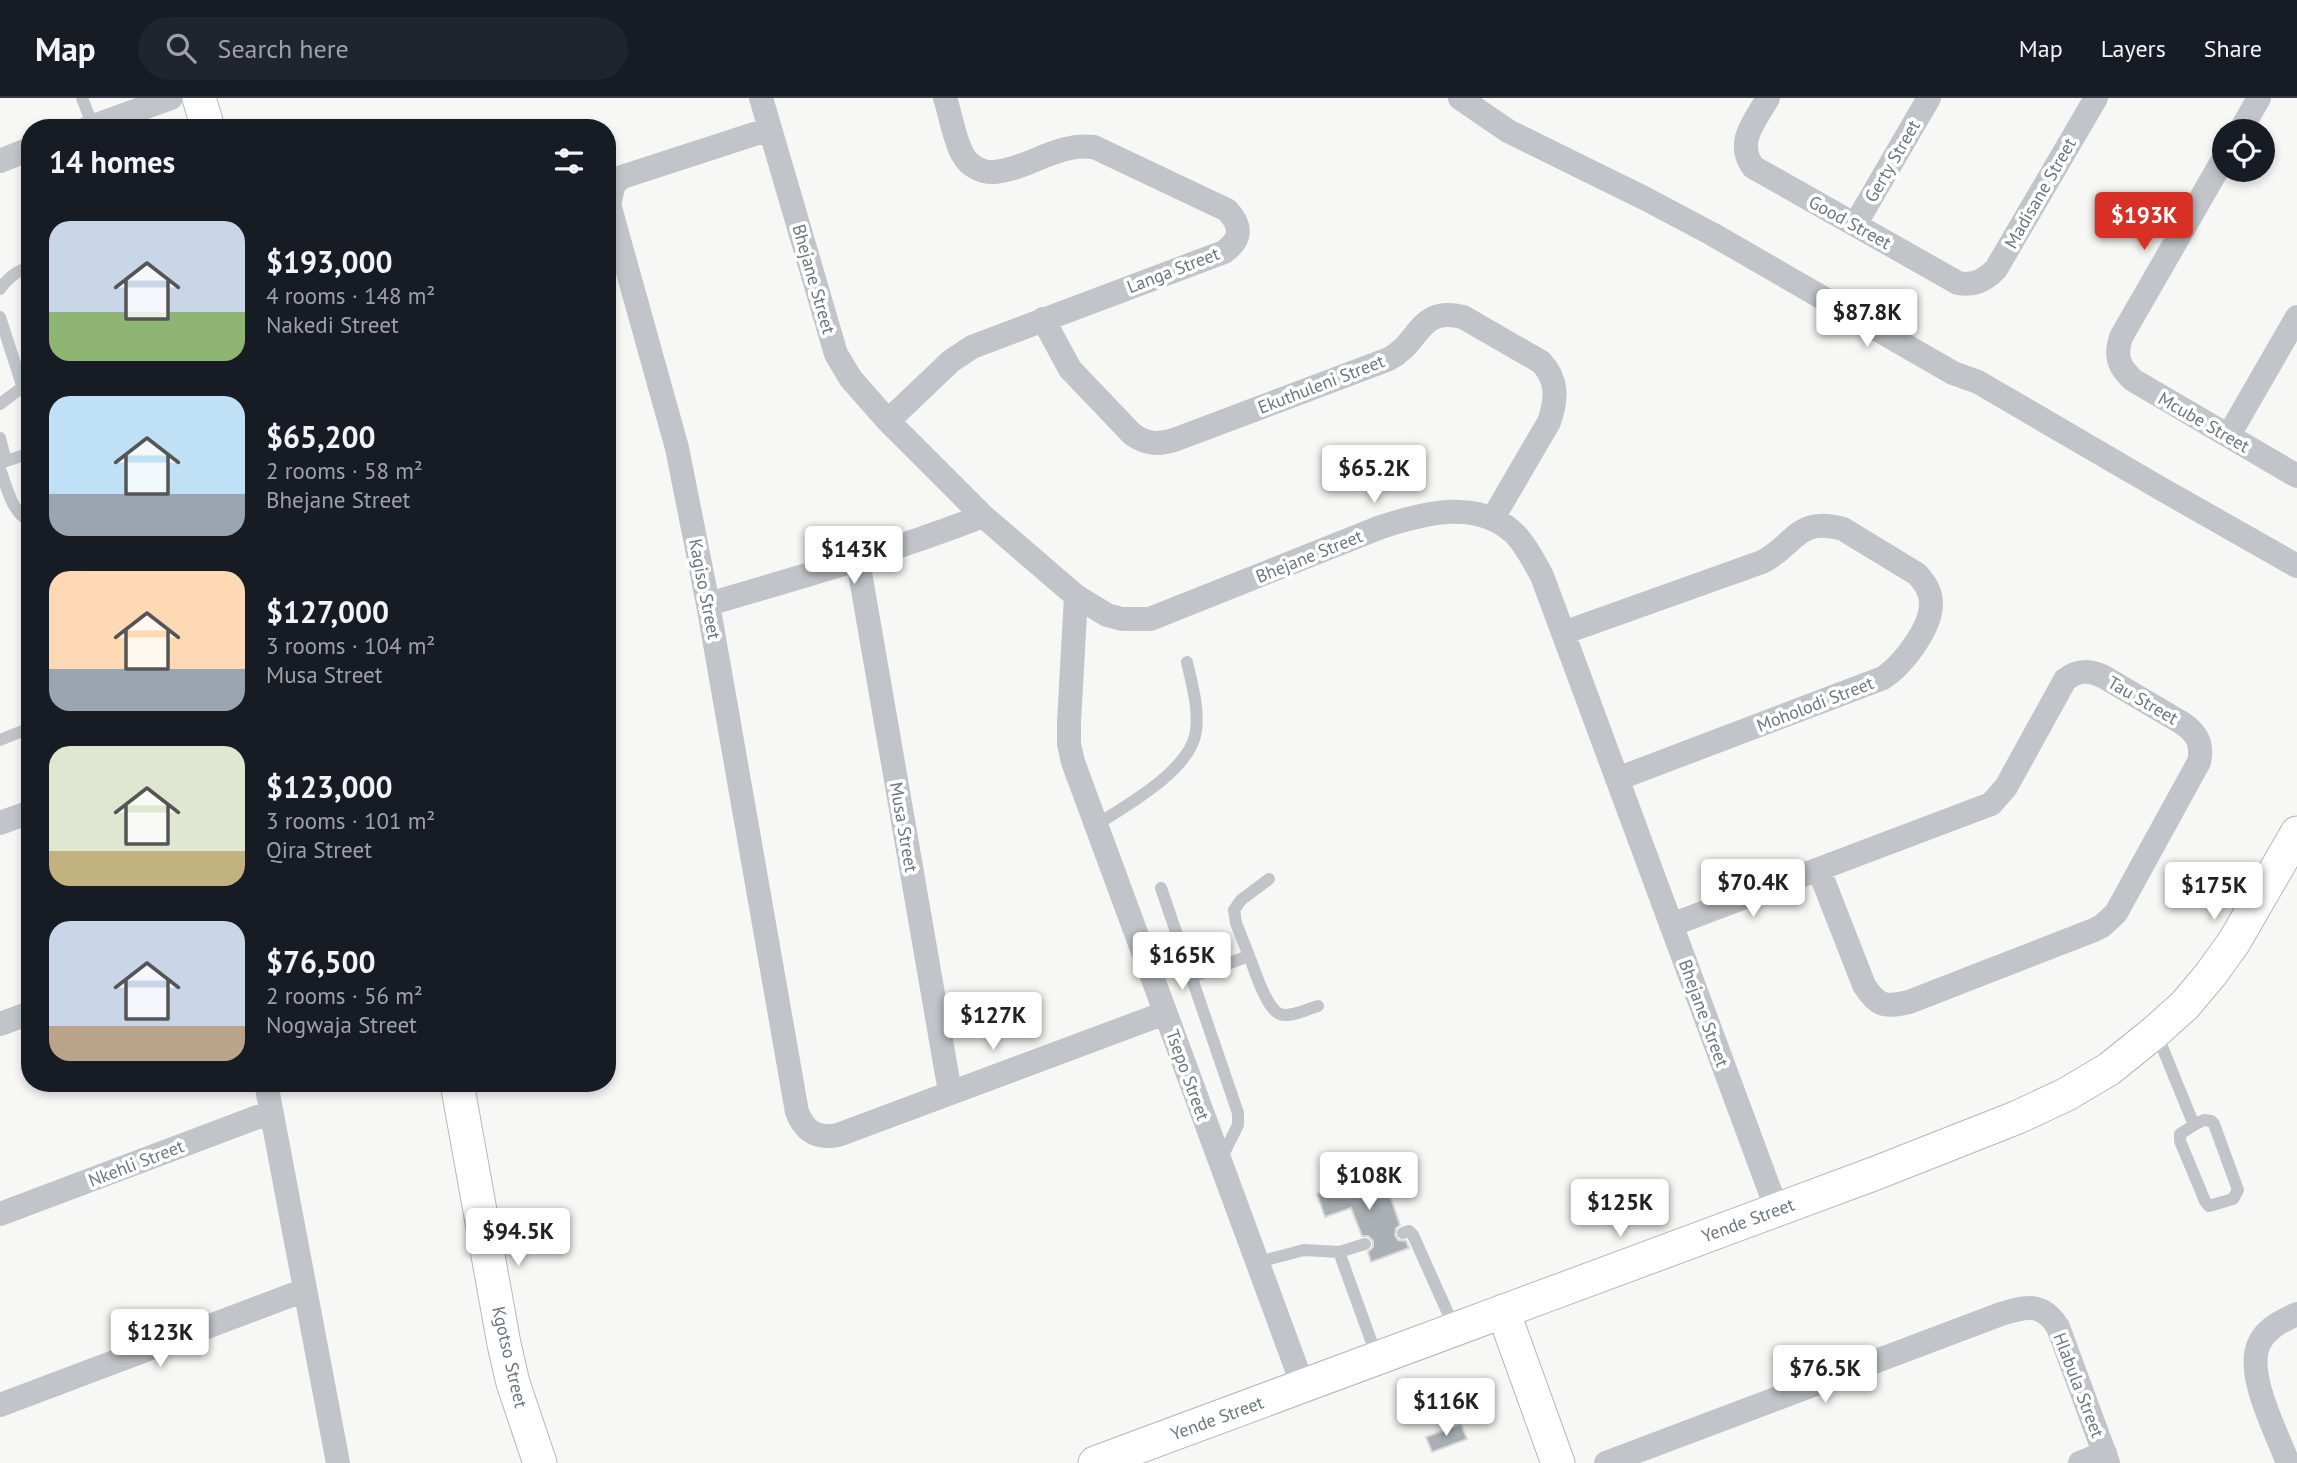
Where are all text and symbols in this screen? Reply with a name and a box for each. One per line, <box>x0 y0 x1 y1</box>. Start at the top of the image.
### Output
search box <box>138 17 628 80</box>
text: Map <box>35 27 96 70</box>
icon: search <box>162 29 200 67</box>
text: Search here <box>218 32 349 65</box>
text: Map <box>2019 33 2063 64</box>
text: Layers <box>2101 33 2166 64</box>
text: Share <box>2204 33 2262 64</box>
street label: Gerty Street <box>1859 116 1925 206</box>
map controls <box>2212 119 2275 182</box>
button: locate <box>2212 119 2275 182</box>
street label: Madisane Street <box>1999 134 2081 252</box>
text: 14 homes <box>49 142 175 181</box>
icon: filters <box>550 142 588 180</box>
street label: Good Street <box>1805 190 1895 254</box>
pin: $193K <box>2095 192 2193 252</box>
text: $193K <box>2111 200 2177 229</box>
street label: Bhejane Street <box>787 222 841 336</box>
text: $193,000 <box>266 242 393 281</box>
street label: Langa Street <box>1124 242 1222 298</box>
icon: home <box>105 249 189 333</box>
text: 4 rooms · 148 m² <box>266 281 435 310</box>
pin: $87.8K <box>1810 289 1924 349</box>
text: $87.8K <box>1832 297 1902 326</box>
text: Nakedi Street <box>266 310 399 339</box>
street label: Ekuthuleni Street <box>1255 349 1387 419</box>
street label: Mcube Street <box>2154 387 2254 457</box>
text: $65,200 <box>266 417 376 456</box>
icon: home <box>105 424 189 508</box>
pin: $65.2K <box>1317 446 1431 505</box>
text: $65.2K <box>1338 453 1410 482</box>
text: 2 rooms · 58 m² <box>266 456 423 485</box>
text: Bhejane Street <box>266 485 410 514</box>
street label: Bhejane Street <box>1252 524 1366 588</box>
pin: $143K <box>805 526 903 586</box>
text: $143K <box>821 534 887 563</box>
street label: Kagiso Street <box>684 537 726 641</box>
text: $127,000 <box>266 592 389 631</box>
icon: home <box>105 599 189 683</box>
text: 3 rooms · 104 m² <box>266 631 435 660</box>
text: Musa Street <box>266 660 383 689</box>
street label: Moholodi Street <box>1753 671 1877 737</box>
street label: Tau Street <box>2104 671 2182 729</box>
text: $123,000 <box>266 767 393 806</box>
icon: home <box>105 774 189 858</box>
street label: Musa Street <box>885 780 923 874</box>
text: 3 rooms · 101 m² <box>266 806 435 835</box>
text: Qira Street <box>266 835 372 864</box>
pin: $70.4K <box>1696 860 1810 919</box>
pin: $175K <box>2165 862 2263 922</box>
text: $70.4K <box>1717 867 1789 896</box>
text: $175K <box>2181 870 2247 899</box>
pin: $165K <box>1133 932 1231 992</box>
text: $165K <box>1149 940 1215 969</box>
text: $76,500 <box>266 942 376 981</box>
icon: home <box>105 949 189 1033</box>
street label: Bhejane Street <box>1674 956 1734 1070</box>
text: 2 rooms · 56 m² <box>266 981 423 1010</box>
pin: $127K <box>944 992 1042 1052</box>
text: $127K <box>960 1000 1026 1029</box>
text: Nogwaja Street <box>266 1010 417 1039</box>
street label: Tsepo Street <box>1161 1026 1215 1124</box>
street label: Nkehli Street <box>85 1134 187 1192</box>
pin: $108K <box>1320 1152 1418 1212</box>
text: $108K <box>1336 1160 1402 1189</box>
pin: $125K <box>1571 1180 1669 1239</box>
text: $125K <box>1587 1187 1653 1216</box>
street label: Yende Street <box>1698 1193 1798 1247</box>
pin: $94.5K <box>461 1208 575 1268</box>
text: $94.5K <box>482 1216 554 1245</box>
street label: Kgotso Street <box>487 1304 533 1410</box>
pin: $123K <box>111 1310 209 1369</box>
text: $123K <box>127 1317 193 1346</box>
street label: Hlabula Street <box>2048 1329 2110 1441</box>
pin: $76.5K <box>1768 1346 1882 1405</box>
text: $76.5K <box>1789 1353 1861 1382</box>
pin: $116K <box>1397 1378 1495 1438</box>
text: $116K <box>1413 1386 1479 1415</box>
street label: Yende Street <box>1167 1391 1267 1445</box>

